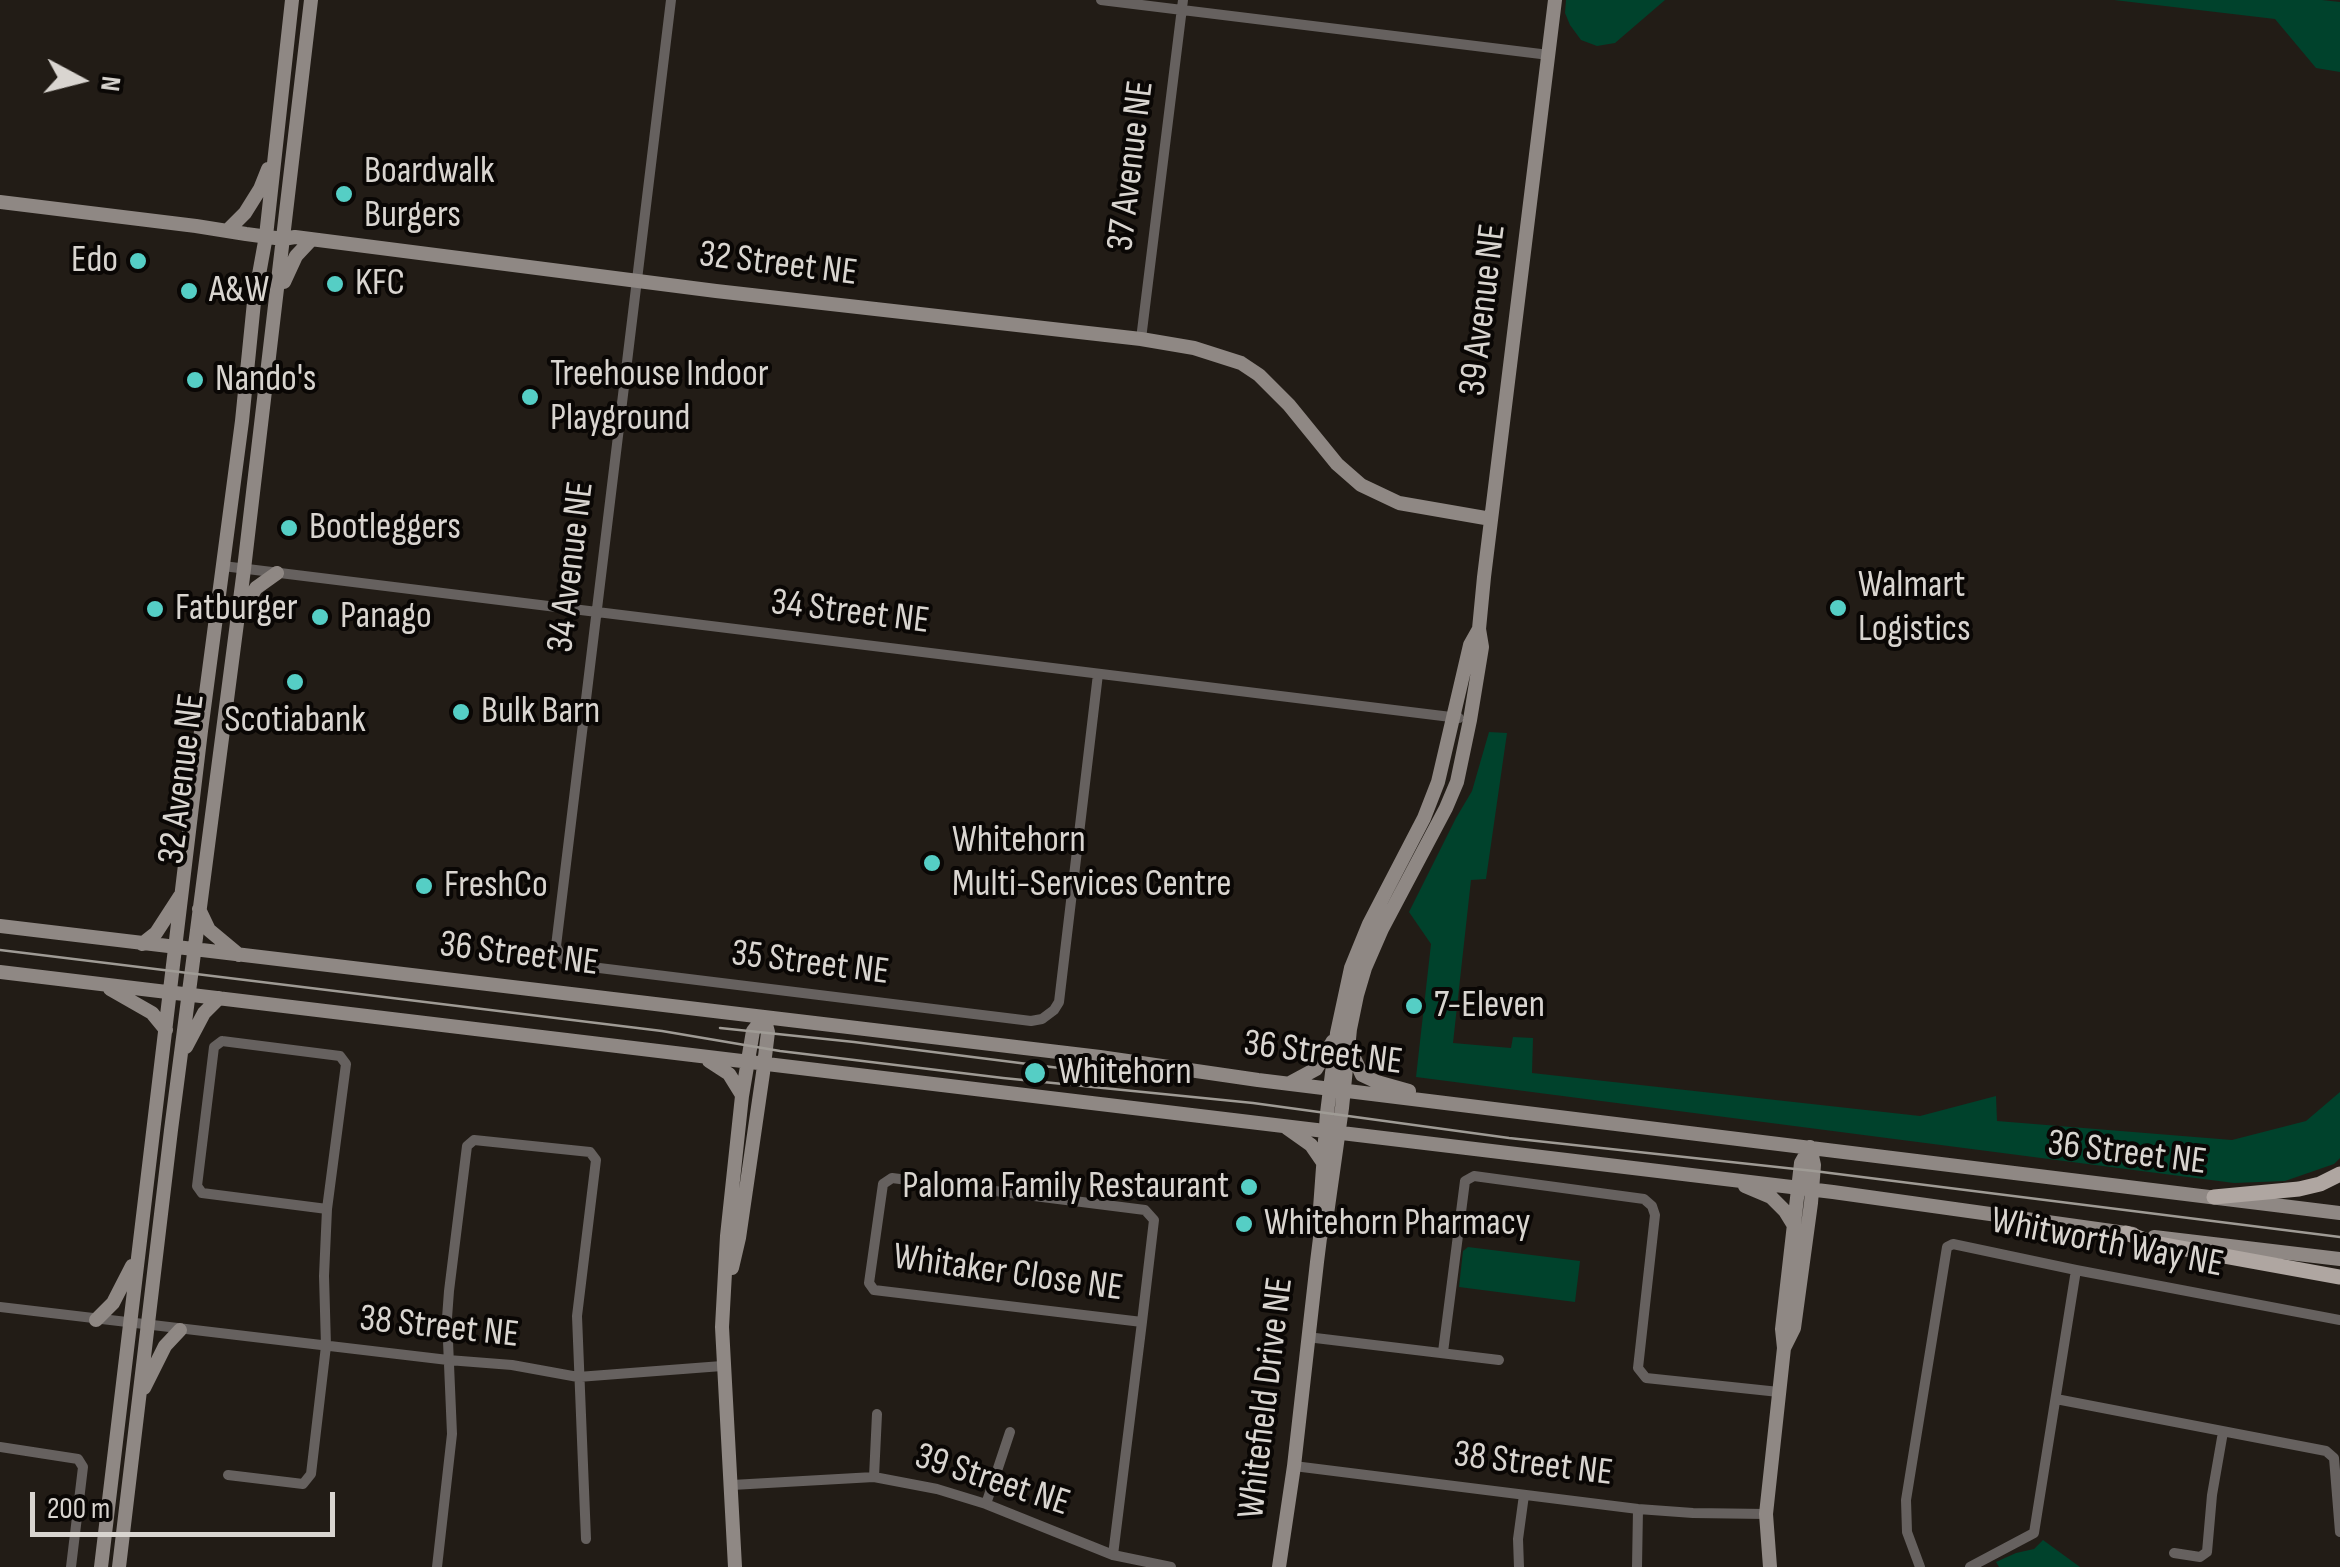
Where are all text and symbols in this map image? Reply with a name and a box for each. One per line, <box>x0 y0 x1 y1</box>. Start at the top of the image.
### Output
north arrow <box>30 30 130 130</box>
text: N <box>93 74 128 93</box>
street label: 37 Avenue NE <box>1099 78 1165 254</box>
place label: Boardwalk Burgers <box>364 149 494 238</box>
marker: Boardwalk Burgers <box>333 183 355 205</box>
street label: 39 Avenue NE <box>1451 221 1517 399</box>
street label: 32 Street NE <box>696 233 860 297</box>
place label: Edo <box>71 238 118 284</box>
marker: Edo <box>127 250 149 272</box>
place label: KFC <box>355 261 405 307</box>
place label: A&W <box>209 268 269 314</box>
marker: KFC <box>324 273 346 295</box>
marker: A&W <box>178 280 200 302</box>
place label: Treehouse Indoor Playground <box>550 352 769 442</box>
place label: Nando's <box>215 357 316 403</box>
marker: Nando's <box>184 369 206 391</box>
marker: Treehouse Indoor Playground <box>519 386 541 408</box>
street label: 34 Avenue NE <box>539 479 605 655</box>
place label: Bootleggers <box>309 505 461 551</box>
marker: Bootleggers <box>278 517 300 539</box>
place label: Walmart Logistics <box>1858 563 1971 652</box>
street label: 34 Street NE <box>768 581 932 645</box>
place label: Fatburger <box>175 586 298 632</box>
place label: Panago <box>340 594 432 640</box>
marker: Walmart Logistics <box>1827 597 1849 619</box>
marker: Fatburger <box>144 598 166 620</box>
marker: Panago <box>309 606 331 628</box>
marker: Scotiabank <box>284 671 306 693</box>
place label: Bulk Barn <box>481 689 600 735</box>
street label: 32 Avenue NE <box>150 691 216 867</box>
place label: Scotiabank <box>224 698 366 744</box>
marker: Bulk Barn <box>450 701 472 723</box>
place label: Whitehorn Multi-Services Centre <box>952 818 1231 908</box>
marker: Whitehorn Multi-Services Centre <box>921 852 943 874</box>
place label: FreshCo <box>444 863 548 909</box>
marker: FreshCo <box>413 875 435 897</box>
street label: 36 Street NE <box>437 923 601 987</box>
street label: 35 Street NE <box>729 932 891 996</box>
place label: 7-Eleven <box>1434 983 1545 1029</box>
marker: 7-Eleven <box>1403 995 1425 1017</box>
street label: 36 Street NE <box>1241 1022 1405 1086</box>
place label: Whitehorn <box>1058 1050 1192 1096</box>
marker: Whitehorn <box>1022 1060 1048 1086</box>
street label: 36 Street NE <box>2045 1122 2209 1186</box>
place label: Paloma Family Restaurant <box>902 1164 1229 1210</box>
marker: Paloma Family Restaurant <box>1238 1176 1260 1198</box>
street label: Whitworth Way NE <box>1987 1199 2227 1289</box>
place label: Whitehorn Pharmacy <box>1264 1201 1530 1247</box>
marker: Whitehorn Pharmacy <box>1233 1213 1255 1235</box>
street label: Whitaker Close NE <box>890 1235 1126 1313</box>
street label: Whitefield Drive NE <box>1230 1275 1304 1521</box>
street label: 38 Street NE <box>357 1297 521 1359</box>
street label: 38 Street NE <box>1451 1433 1615 1497</box>
street label: 39 Street NE <box>909 1435 1075 1527</box>
scale bar <box>35 1472 340 1534</box>
text: 200 m <box>47 1491 110 1527</box>

